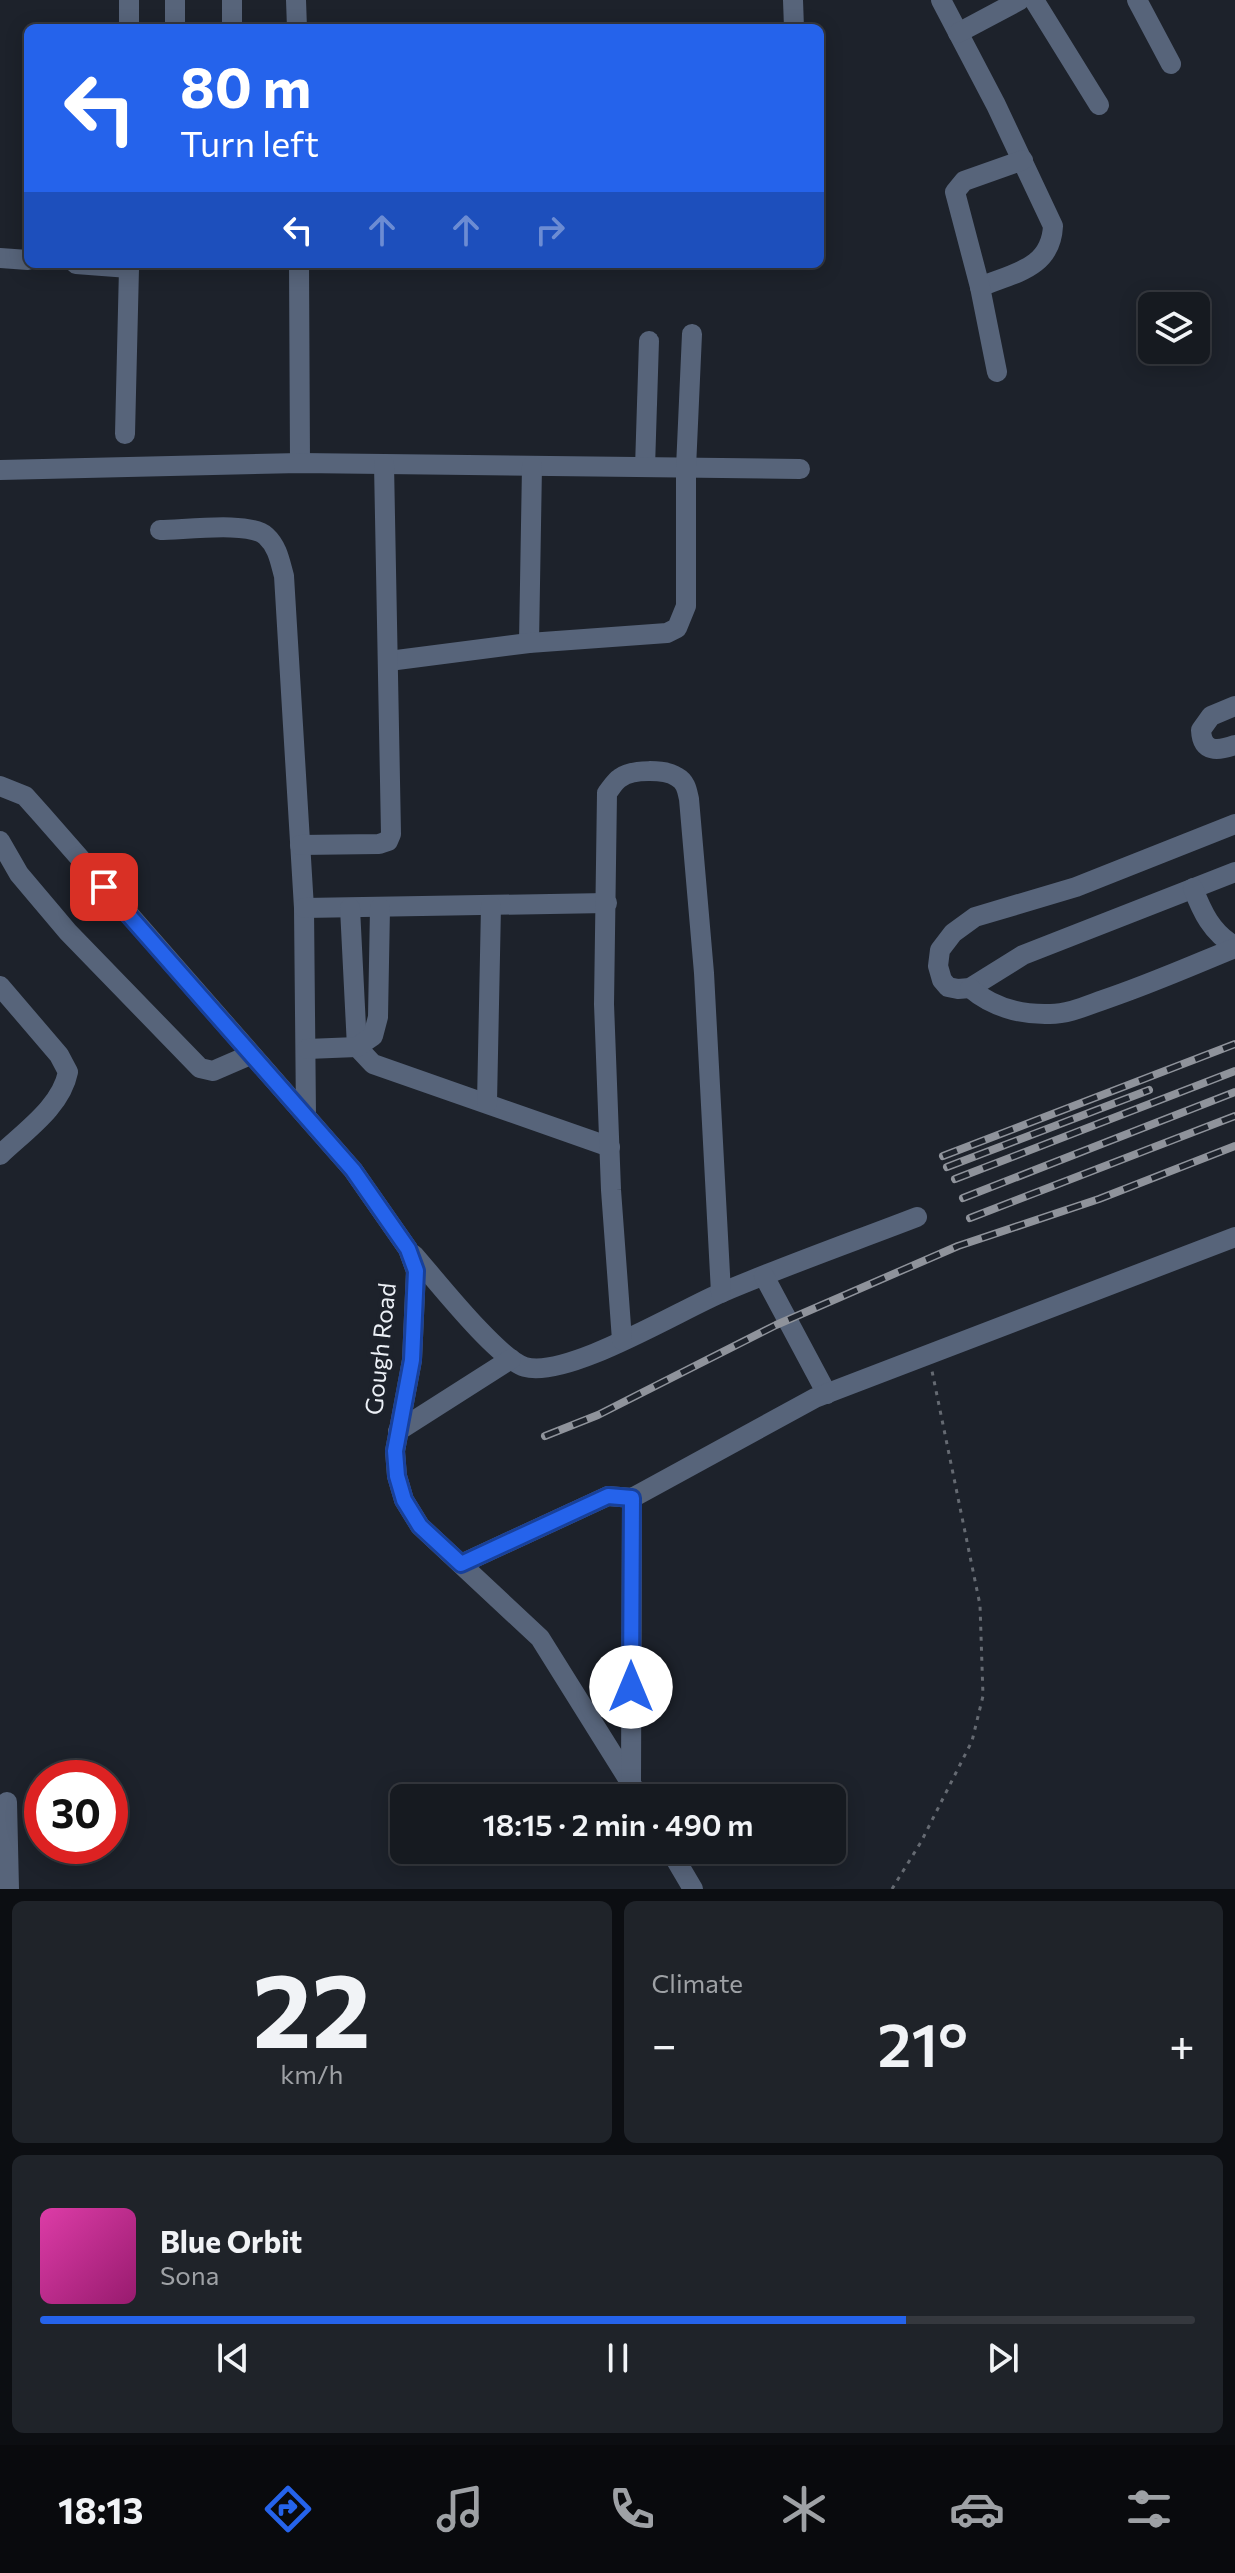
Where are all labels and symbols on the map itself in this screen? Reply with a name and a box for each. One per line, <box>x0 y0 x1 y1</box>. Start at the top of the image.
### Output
pin <box>70 853 138 921</box>
street label: Gough Road <box>358 1281 401 1416</box>
position arrow <box>589 1645 673 1729</box>
speed limit sign: 30 <box>24 1760 128 1864</box>

